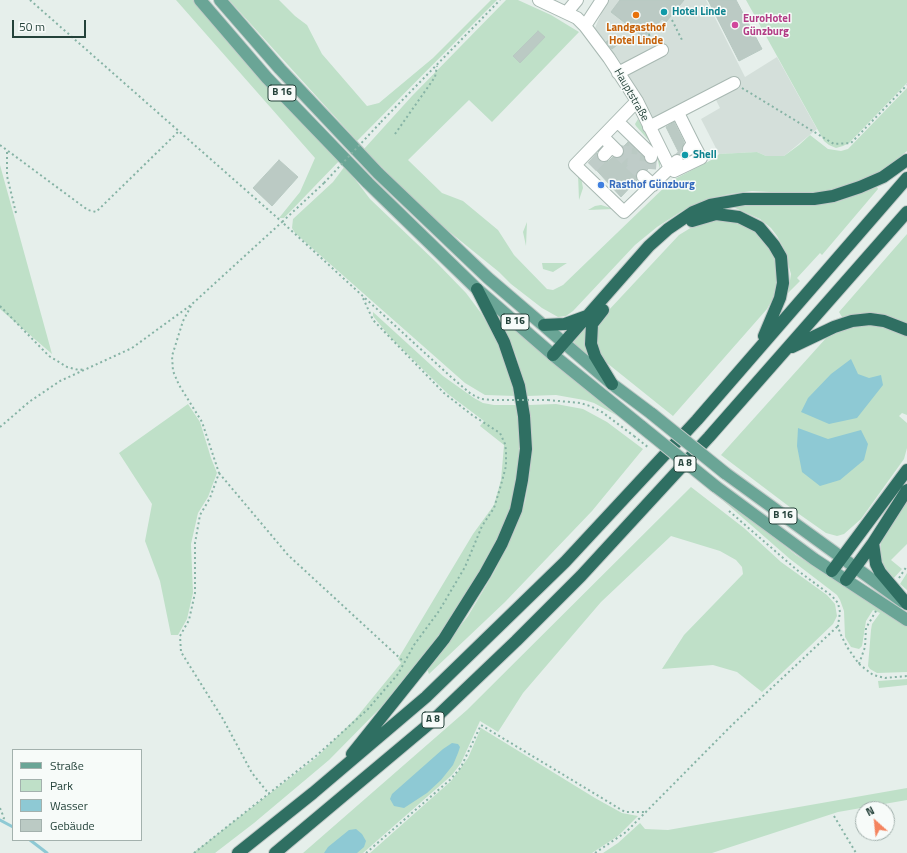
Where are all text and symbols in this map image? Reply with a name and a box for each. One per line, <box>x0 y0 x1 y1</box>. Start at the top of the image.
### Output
place label: Hotel Linde <box>672 5 726 19</box>
marker: Hotel Linde <box>659 7 669 17</box>
marker: Landgasthof Hotel Linde <box>631 10 641 20</box>
scale bar <box>14 12 88 38</box>
place label: EuroHotel Günzburg <box>743 12 791 38</box>
text: 50 m <box>19 17 45 36</box>
marker: EuroHotel Günzburg <box>730 20 740 30</box>
place label: Landgasthof Hotel Linde <box>606 21 666 47</box>
street label: Hauptstraße <box>611 66 651 124</box>
road number: B 16 <box>268 85 296 101</box>
place label: Shell <box>693 148 717 162</box>
marker: Shell <box>680 150 690 160</box>
place label: Rasthof Günzburg <box>609 178 695 192</box>
marker: Rasthof Günzburg <box>596 180 606 190</box>
road number: B 16 <box>501 314 529 330</box>
road number: A 8 <box>674 456 696 472</box>
road number: B 16 <box>769 508 797 524</box>
road number: A 8 <box>422 712 444 728</box>
legend <box>12 749 142 841</box>
text: Straße <box>50 756 84 775</box>
text: Park <box>50 776 73 795</box>
text: Wasser <box>50 796 88 815</box>
north arrow <box>855 801 895 841</box>
text: N <box>863 802 877 820</box>
text: Gebäude <box>50 816 95 835</box>

